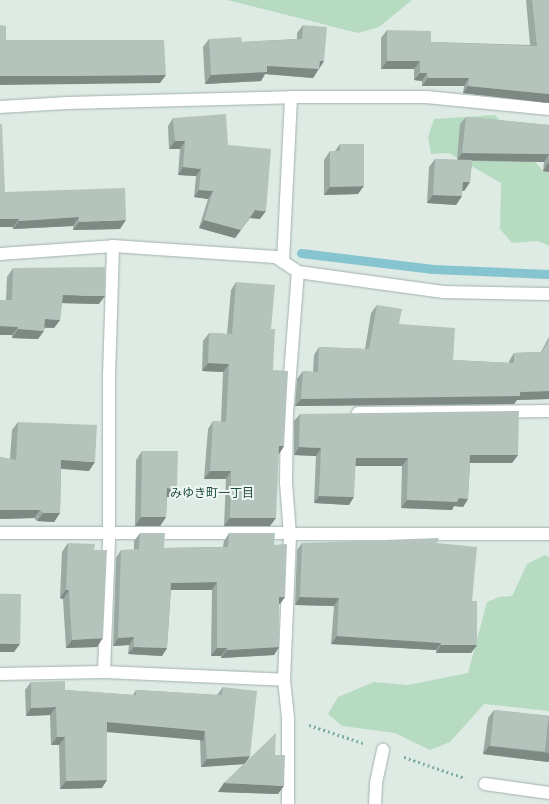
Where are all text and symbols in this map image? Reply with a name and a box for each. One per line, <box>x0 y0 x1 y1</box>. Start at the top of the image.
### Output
district label: みゆき町一丁目 <box>170 487 254 501</box>

